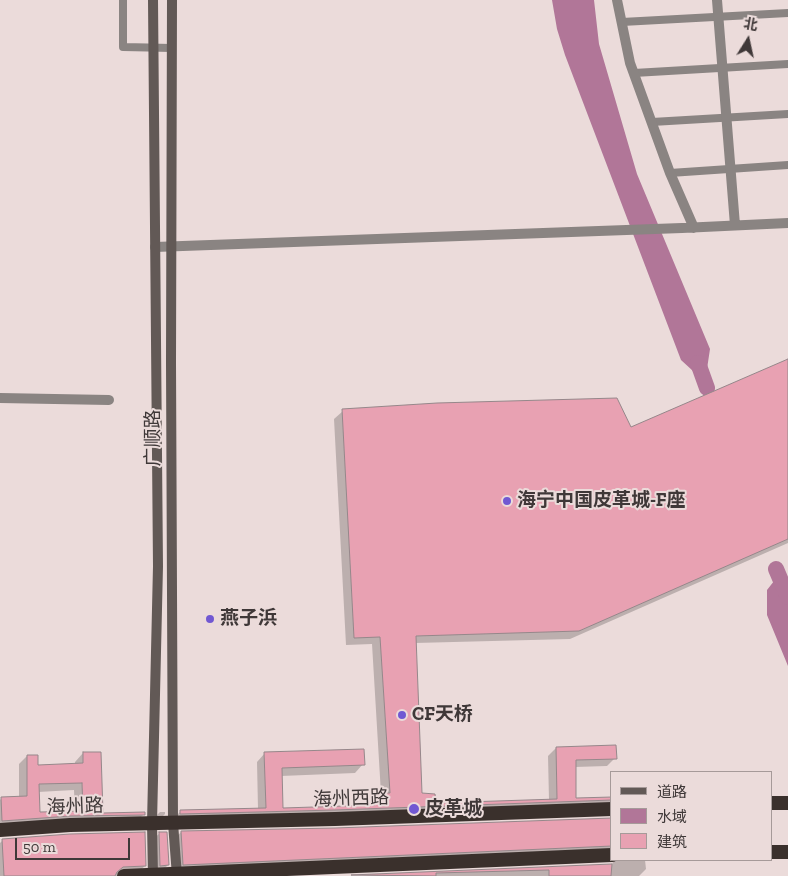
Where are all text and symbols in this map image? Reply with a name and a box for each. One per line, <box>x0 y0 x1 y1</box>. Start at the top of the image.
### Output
north arrow <box>723 15 773 65</box>
text: 北 <box>742 15 759 34</box>
street label: 广顺路 <box>143 410 165 466</box>
place label: 海宁中国皮革城-F座 <box>517 490 685 512</box>
marker: 海宁中国皮革城-F座 <box>501 495 513 507</box>
place label: 燕子浜 <box>220 608 277 630</box>
marker: 燕子浜 <box>204 613 216 625</box>
place label: CF天桥 <box>412 704 473 726</box>
marker: CF天桥 <box>396 709 408 721</box>
legend <box>610 771 773 861</box>
text: 道路 <box>657 783 687 801</box>
street label: 海州西路 <box>313 786 389 812</box>
street label: 海州路 <box>46 795 104 819</box>
place label: 皮革城 <box>425 798 482 820</box>
marker: 皮革城 <box>407 802 421 816</box>
text: 水域 <box>657 808 687 826</box>
scale bar <box>18 828 132 860</box>
text: 建筑 <box>657 833 687 851</box>
text: 50 m <box>23 838 56 856</box>

